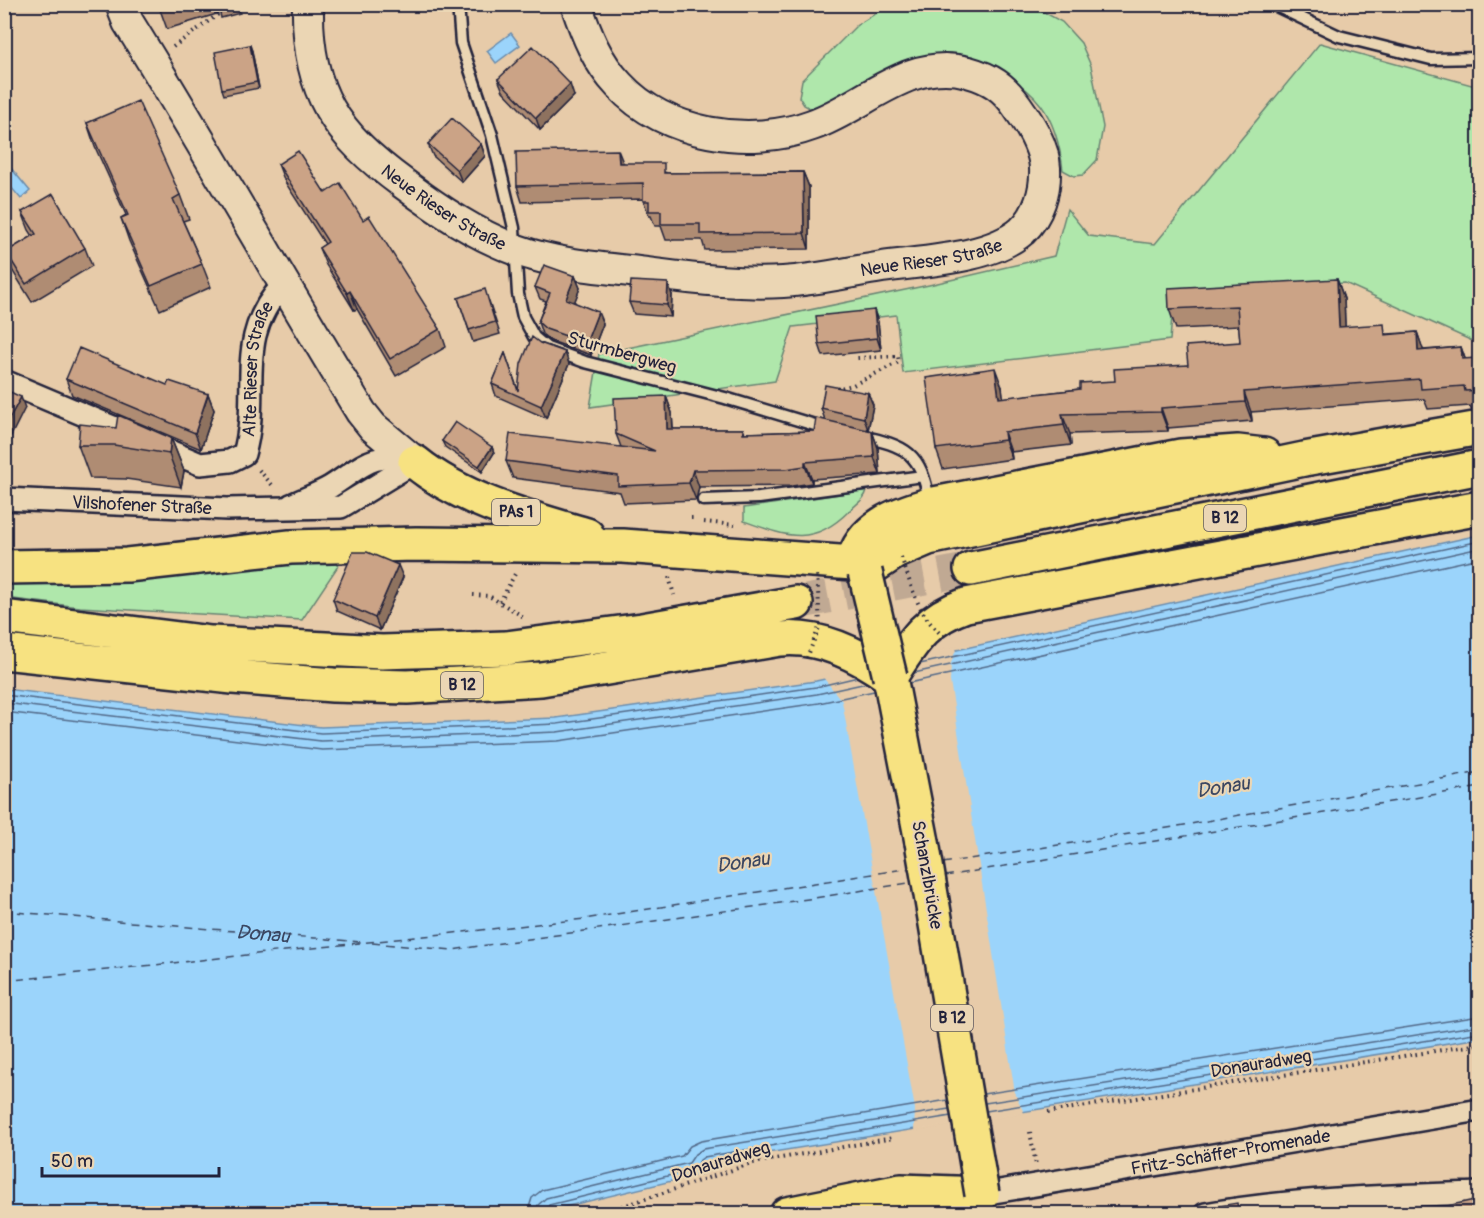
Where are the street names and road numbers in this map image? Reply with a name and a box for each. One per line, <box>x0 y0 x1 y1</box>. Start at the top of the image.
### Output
street label: Neue Rieser Straße <box>376 159 510 256</box>
street label: Neue Rieser Straße <box>858 233 1006 282</box>
street label: Alte Rieser Straße <box>237 297 279 438</box>
street label: Sturmbergweg <box>565 326 679 380</box>
street label: Vilshofener Straße <box>71 491 212 520</box>
road number: PAs 1 <box>492 499 540 525</box>
road number: B 12 <box>1204 505 1246 531</box>
road number: B 12 <box>441 672 483 698</box>
street label: Schanzlbrücke <box>906 819 948 931</box>
road number: B 12 <box>931 1005 973 1031</box>
street label: Donauradweg <box>1209 1045 1313 1083</box>
street label: Fritz-Schäffer-Promenade <box>1129 1124 1332 1180</box>
street label: Donauradweg <box>669 1136 773 1188</box>

